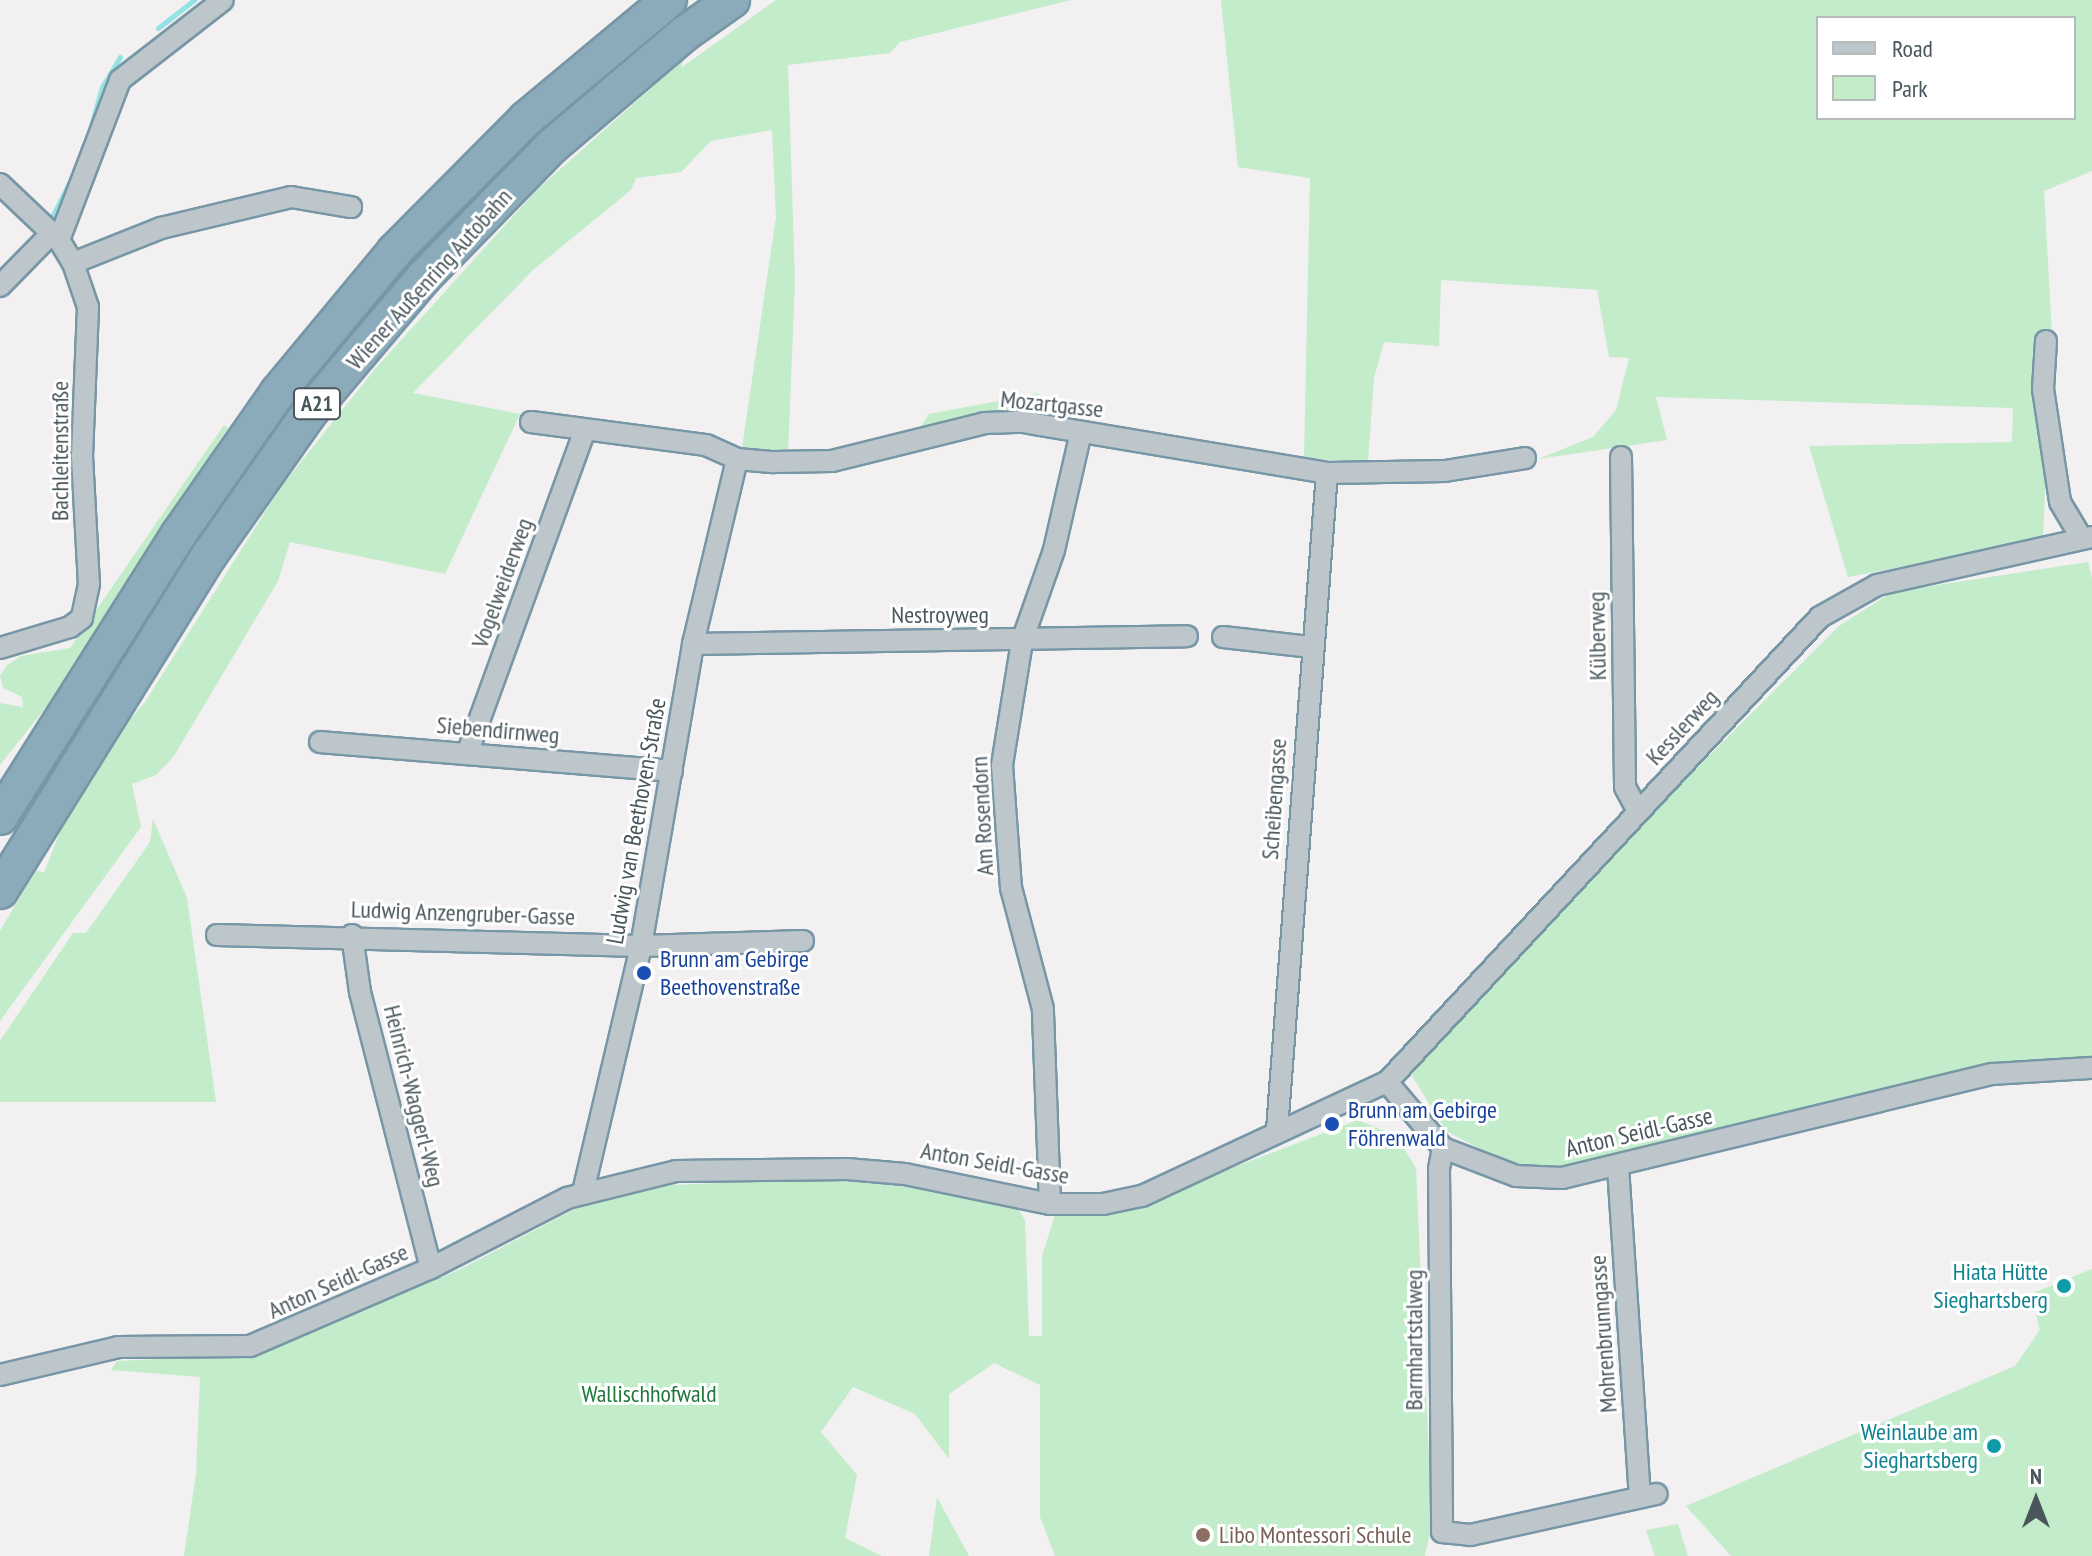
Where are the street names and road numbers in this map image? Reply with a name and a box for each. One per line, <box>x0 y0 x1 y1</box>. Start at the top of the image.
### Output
street label: Wiener Außenring Autobahn <box>340 182 518 376</box>
street label: Bachleitenstraße <box>46 381 74 521</box>
street label: Mozartgasse <box>999 384 1105 424</box>
road number: A21 <box>291 386 343 422</box>
street label: Vogelweiderweg <box>465 514 539 652</box>
street label: Külberweg <box>1582 591 1612 681</box>
street label: Nestroyweg <box>891 601 989 629</box>
street label: Kesslerweg <box>1640 683 1724 771</box>
street label: Ludwig van Beethoven-Straße <box>600 696 672 946</box>
street label: Siebendirnweg <box>435 710 561 750</box>
street label: Scheibengasse <box>1255 737 1293 861</box>
street label: Am Rosendorn <box>964 756 1000 876</box>
street label: Ludwig Anzengruber-Gasse <box>350 895 576 931</box>
street label: Heinrich-Waggerl-Weg <box>378 1002 450 1190</box>
street label: Anton Seidl-Gasse <box>1563 1101 1715 1163</box>
street label: Anton Seidl-Gasse <box>919 1136 1071 1190</box>
street label: Anton Seidl-Gasse <box>264 1237 412 1325</box>
street label: Mohrenbrunngasse <box>1583 1254 1623 1414</box>
street label: Barmhartstalweg <box>1400 1270 1428 1410</box>

